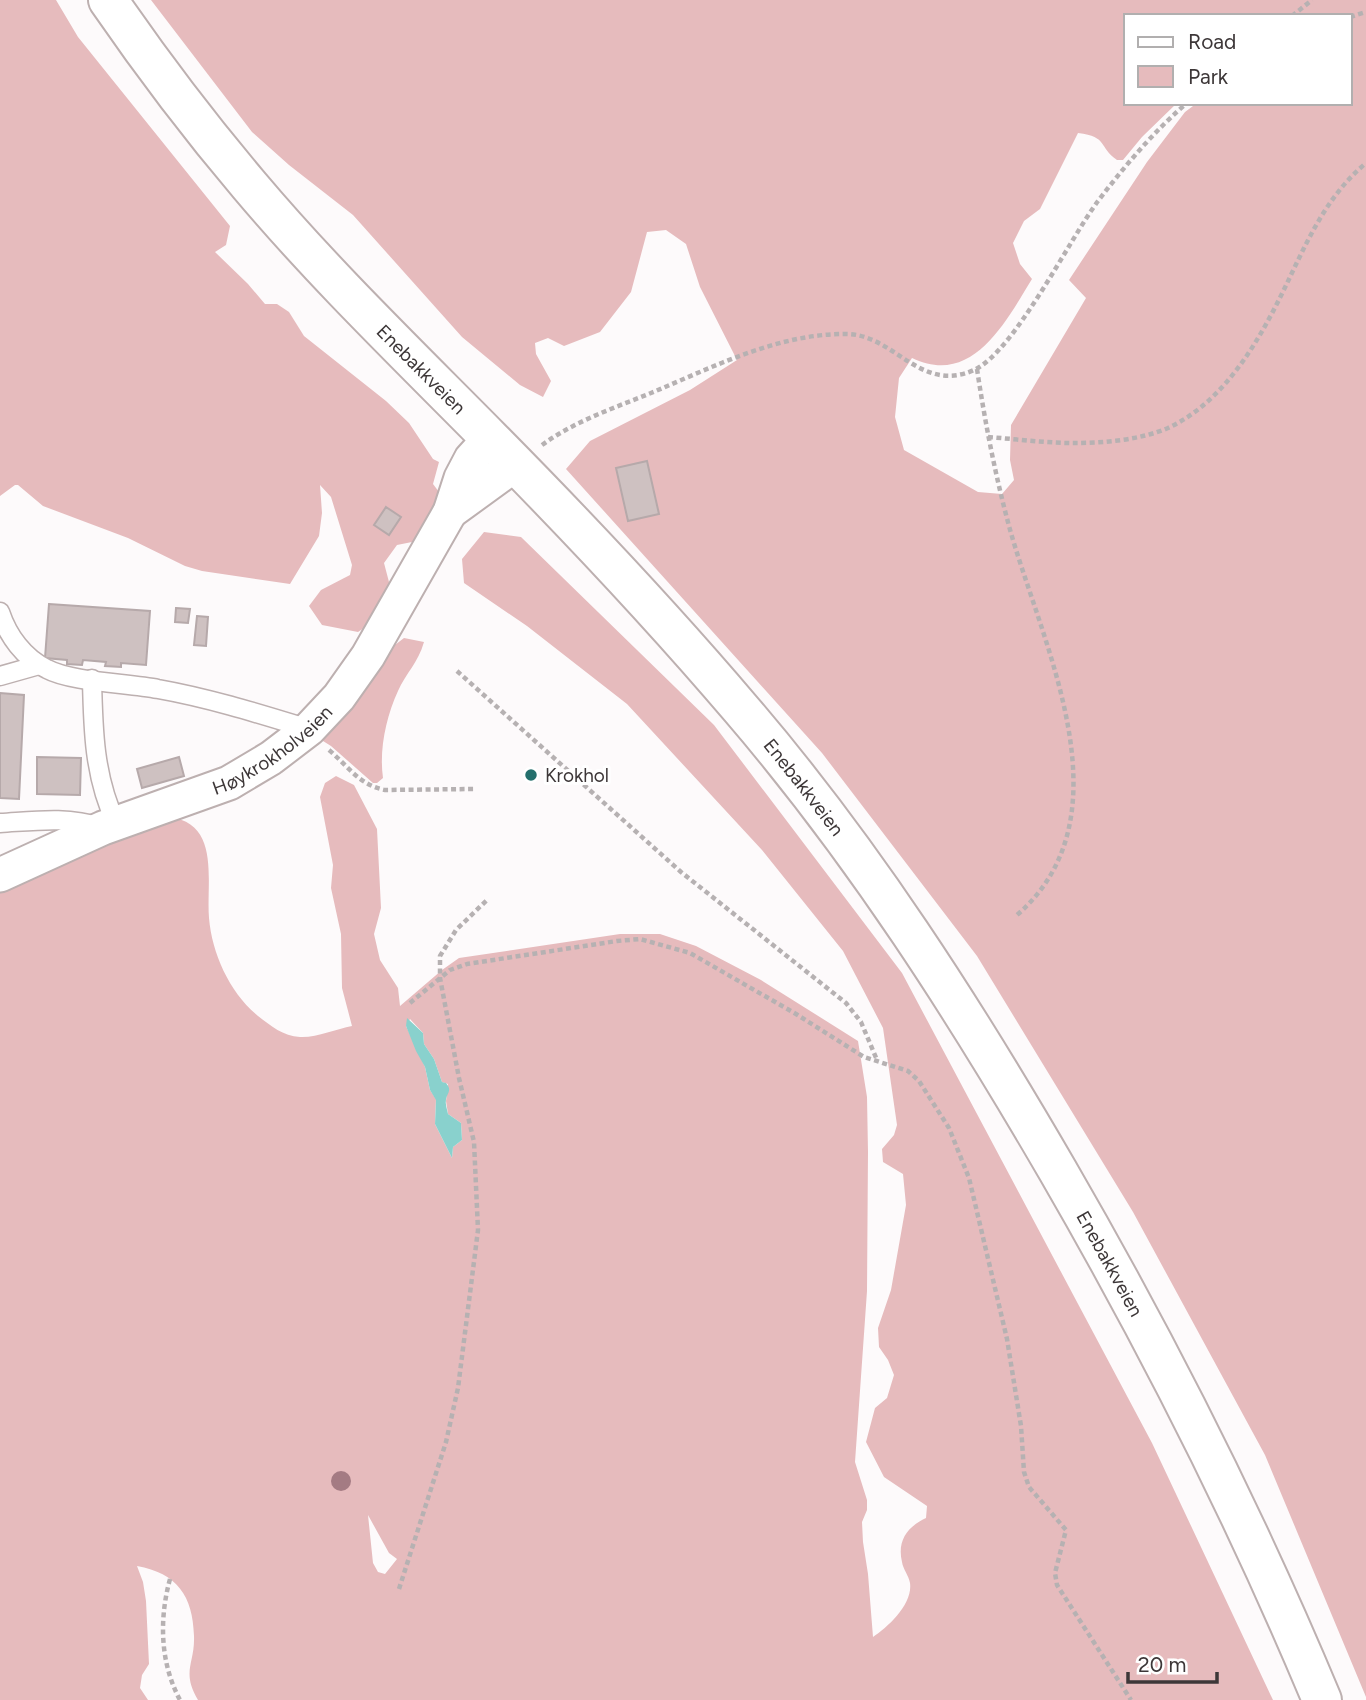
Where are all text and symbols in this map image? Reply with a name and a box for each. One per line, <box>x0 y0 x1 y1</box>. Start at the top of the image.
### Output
legend <box>1124 14 1352 105</box>
text: Road <box>1188 29 1236 54</box>
text: Park <box>1188 64 1229 89</box>
street label: Enebakkveien <box>372 319 471 419</box>
street label: Høykrokholveien <box>209 700 337 800</box>
street label: Enebakkveien <box>759 734 849 840</box>
place label: Krokhol <box>545 764 609 787</box>
marker: Krokhol <box>523 767 539 783</box>
street label: Enebakkveien <box>1072 1207 1148 1320</box>
scale bar <box>1128 1640 1217 1684</box>
text: 20 m <box>1138 1652 1186 1677</box>

